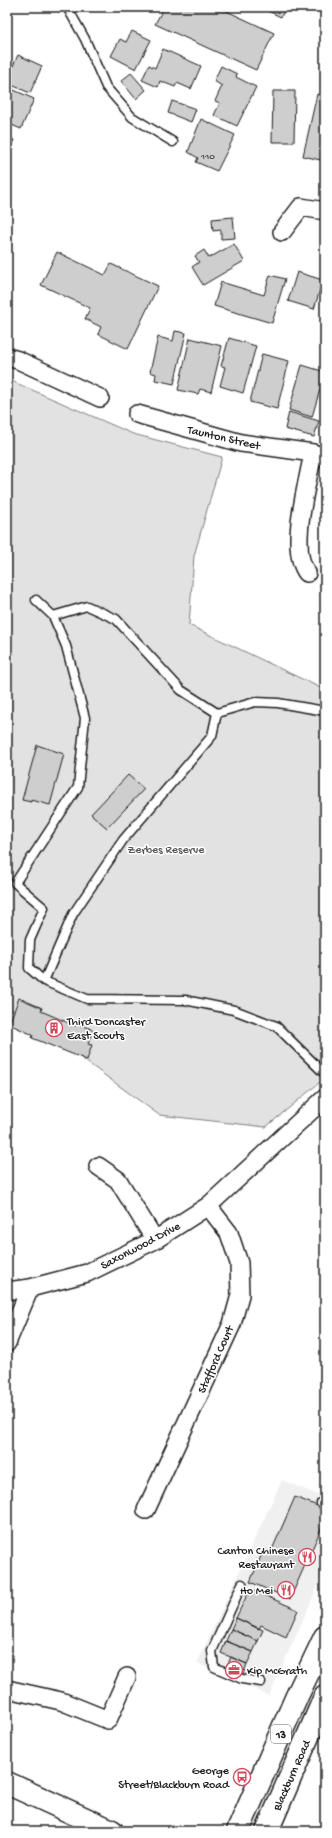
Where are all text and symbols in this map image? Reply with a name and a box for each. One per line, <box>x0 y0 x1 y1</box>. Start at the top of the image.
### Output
house number: 110 <box>200 151 215 163</box>
street label: Taunton Street <box>185 424 262 454</box>
park label: Zerbes Reserve <box>128 844 205 858</box>
place label: Third Doncaster East Scouts <box>66 1016 147 1044</box>
building icon: Third Doncaster East Scouts <box>44 1018 64 1038</box>
street label: Saxonwood Drive <box>99 1219 184 1274</box>
street label: Stafford Court <box>196 1323 238 1396</box>
place label: Canton Chinese Restaurant <box>217 1545 295 1573</box>
restaurant icon: Canton Chinese Restaurant <box>297 1547 317 1567</box>
restaurant icon: Ho Mei <box>276 1580 296 1600</box>
place label: Ho Mei <box>240 1585 273 1599</box>
office icon: Kip McGrath <box>224 1660 244 1680</box>
place label: Kip McGrath <box>247 1665 308 1679</box>
road number: 13 <box>271 1725 291 1743</box>
street label: Blackburn Road <box>271 1737 315 1814</box>
place label: George Street/Blackburn Road <box>118 1765 230 1793</box>
bus stop icon: George Street/Blackburn Road <box>232 1767 252 1787</box>

